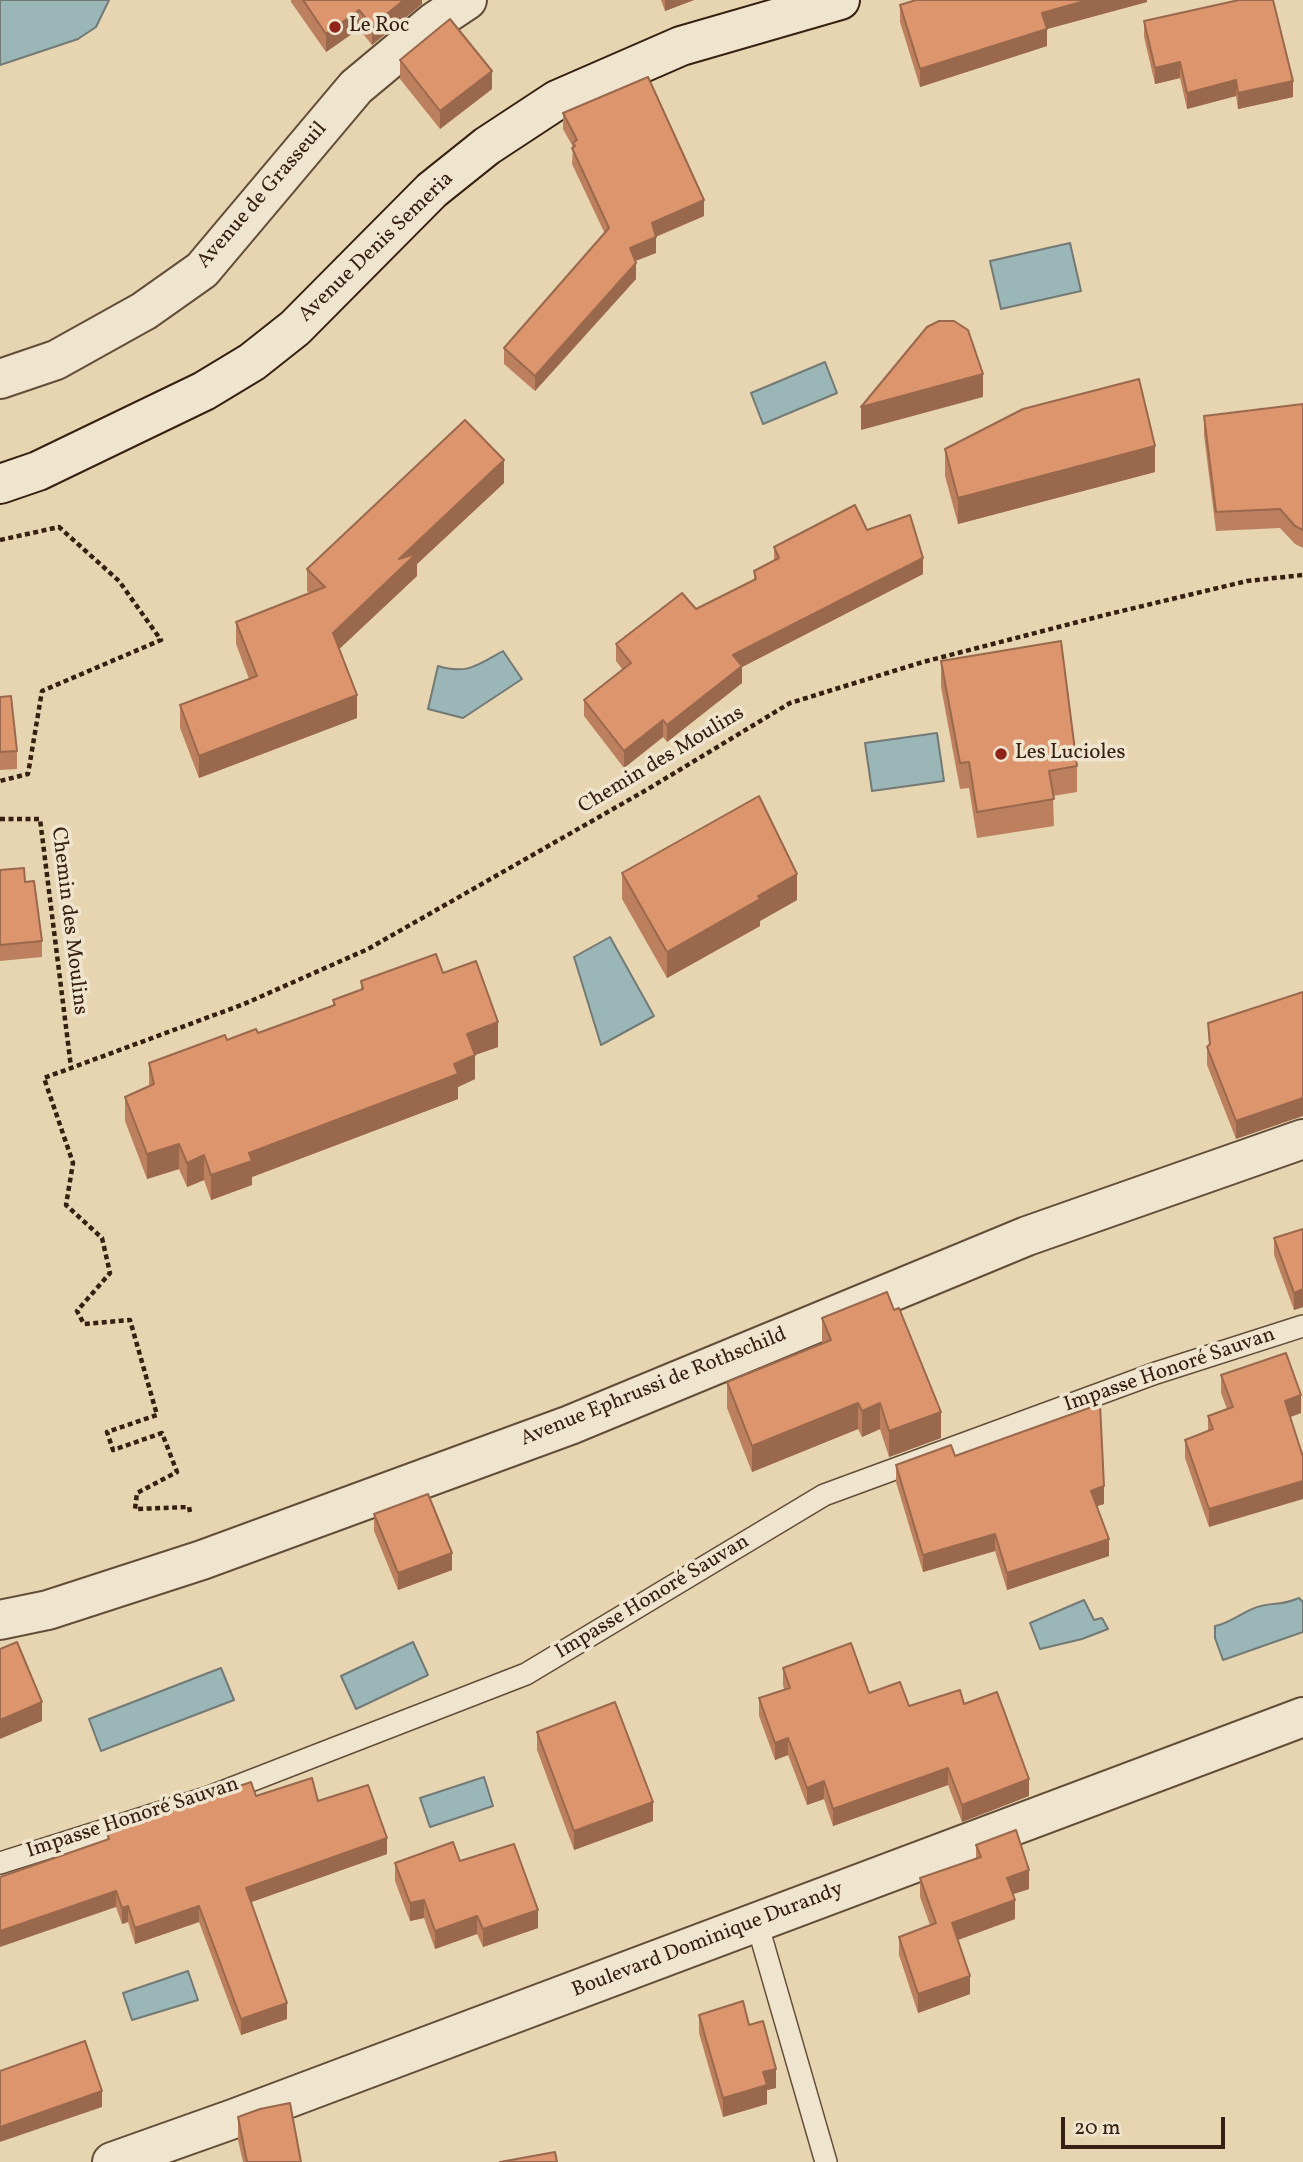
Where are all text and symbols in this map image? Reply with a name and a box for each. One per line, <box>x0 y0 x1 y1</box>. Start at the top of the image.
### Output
place label: Le Roc <box>349 14 409 40</box>
marker: Le Roc <box>327 19 343 35</box>
street label: Avenue de Grasseuil <box>193 118 333 274</box>
street label: Avenue Denis Semeria <box>294 167 460 329</box>
street label: Chemin des Moulins <box>574 702 750 820</box>
place label: Les Lucioles <box>1015 741 1125 767</box>
marker: Les Lucioles <box>993 746 1009 762</box>
street label: Chemin des Moulins <box>44 826 92 1016</box>
street label: Avenue Ephrussi de Rothschild <box>517 1323 791 1453</box>
street label: Impasse Honoré Sauvan <box>1061 1323 1279 1419</box>
street label: Impasse Honoré Sauvan <box>552 1530 754 1666</box>
street label: Impasse Honoré Sauvan <box>24 1773 242 1865</box>
street label: Boulevard Dominique Durandy <box>569 1878 847 2004</box>
scale bar <box>1065 2102 1230 2146</box>
text: 20 m <box>1074 2114 1120 2143</box>

